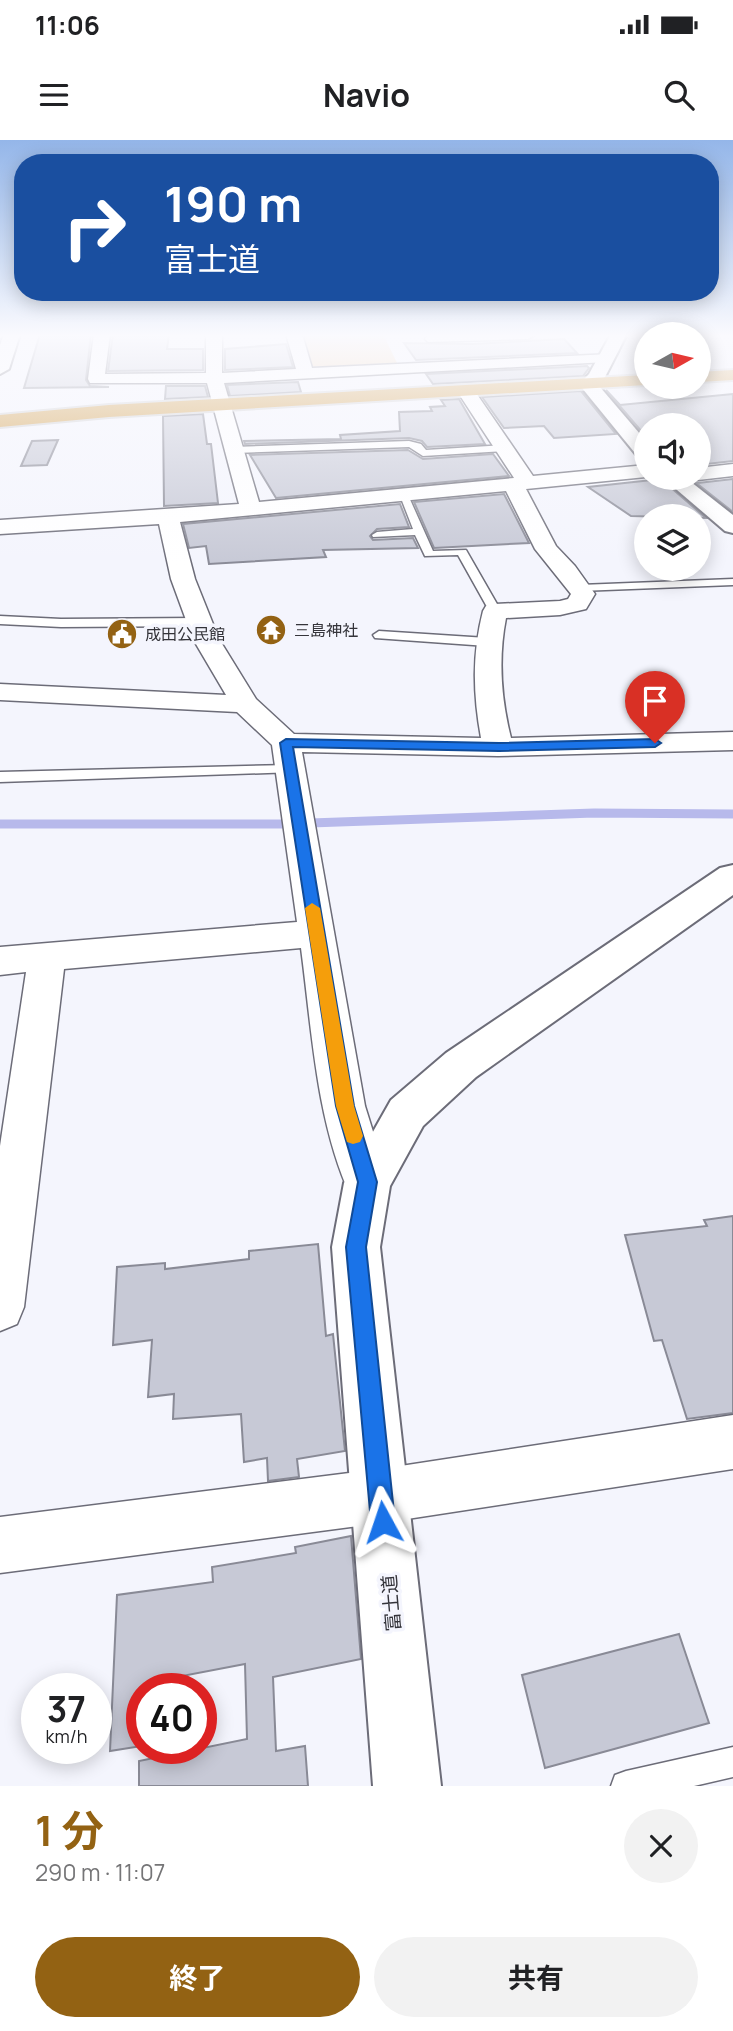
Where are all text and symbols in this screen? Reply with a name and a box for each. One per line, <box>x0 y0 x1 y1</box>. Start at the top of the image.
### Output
text: 11:06 <box>35 7 100 43</box>
text: Navio <box>323 73 410 117</box>
icon: menu <box>35 76 73 114</box>
icon: search <box>660 76 698 114</box>
text: 190 m <box>164 170 302 237</box>
icon: right <box>49 182 140 273</box>
text: 富士道 <box>164 237 260 281</box>
north arrow <box>634 322 710 399</box>
map controls <box>634 322 711 581</box>
button: sound <box>634 413 711 490</box>
button: layers <box>634 504 711 581</box>
temple icon: 三島神社 <box>254 613 288 647</box>
public building icon: 成田公民館 <box>105 617 139 651</box>
place label: 三島神社 <box>294 619 358 641</box>
place label: 成田公民館 <box>145 623 225 645</box>
pin <box>625 671 685 743</box>
icon: arrive <box>636 682 674 720</box>
position arrow <box>346 1485 420 1559</box>
street label: 富士道 <box>376 1573 406 1633</box>
speed limit sign: 40 <box>126 1673 217 1764</box>
text: 37 <box>47 1685 86 1733</box>
text: km/h <box>46 1724 87 1748</box>
text: 1 分 <box>35 1801 104 1859</box>
button: close <box>624 1809 698 1883</box>
text: 290 m · 11:07 <box>35 1856 165 1888</box>
button: 終了 <box>35 1937 360 2017</box>
button: 共有 <box>374 1937 698 2017</box>

